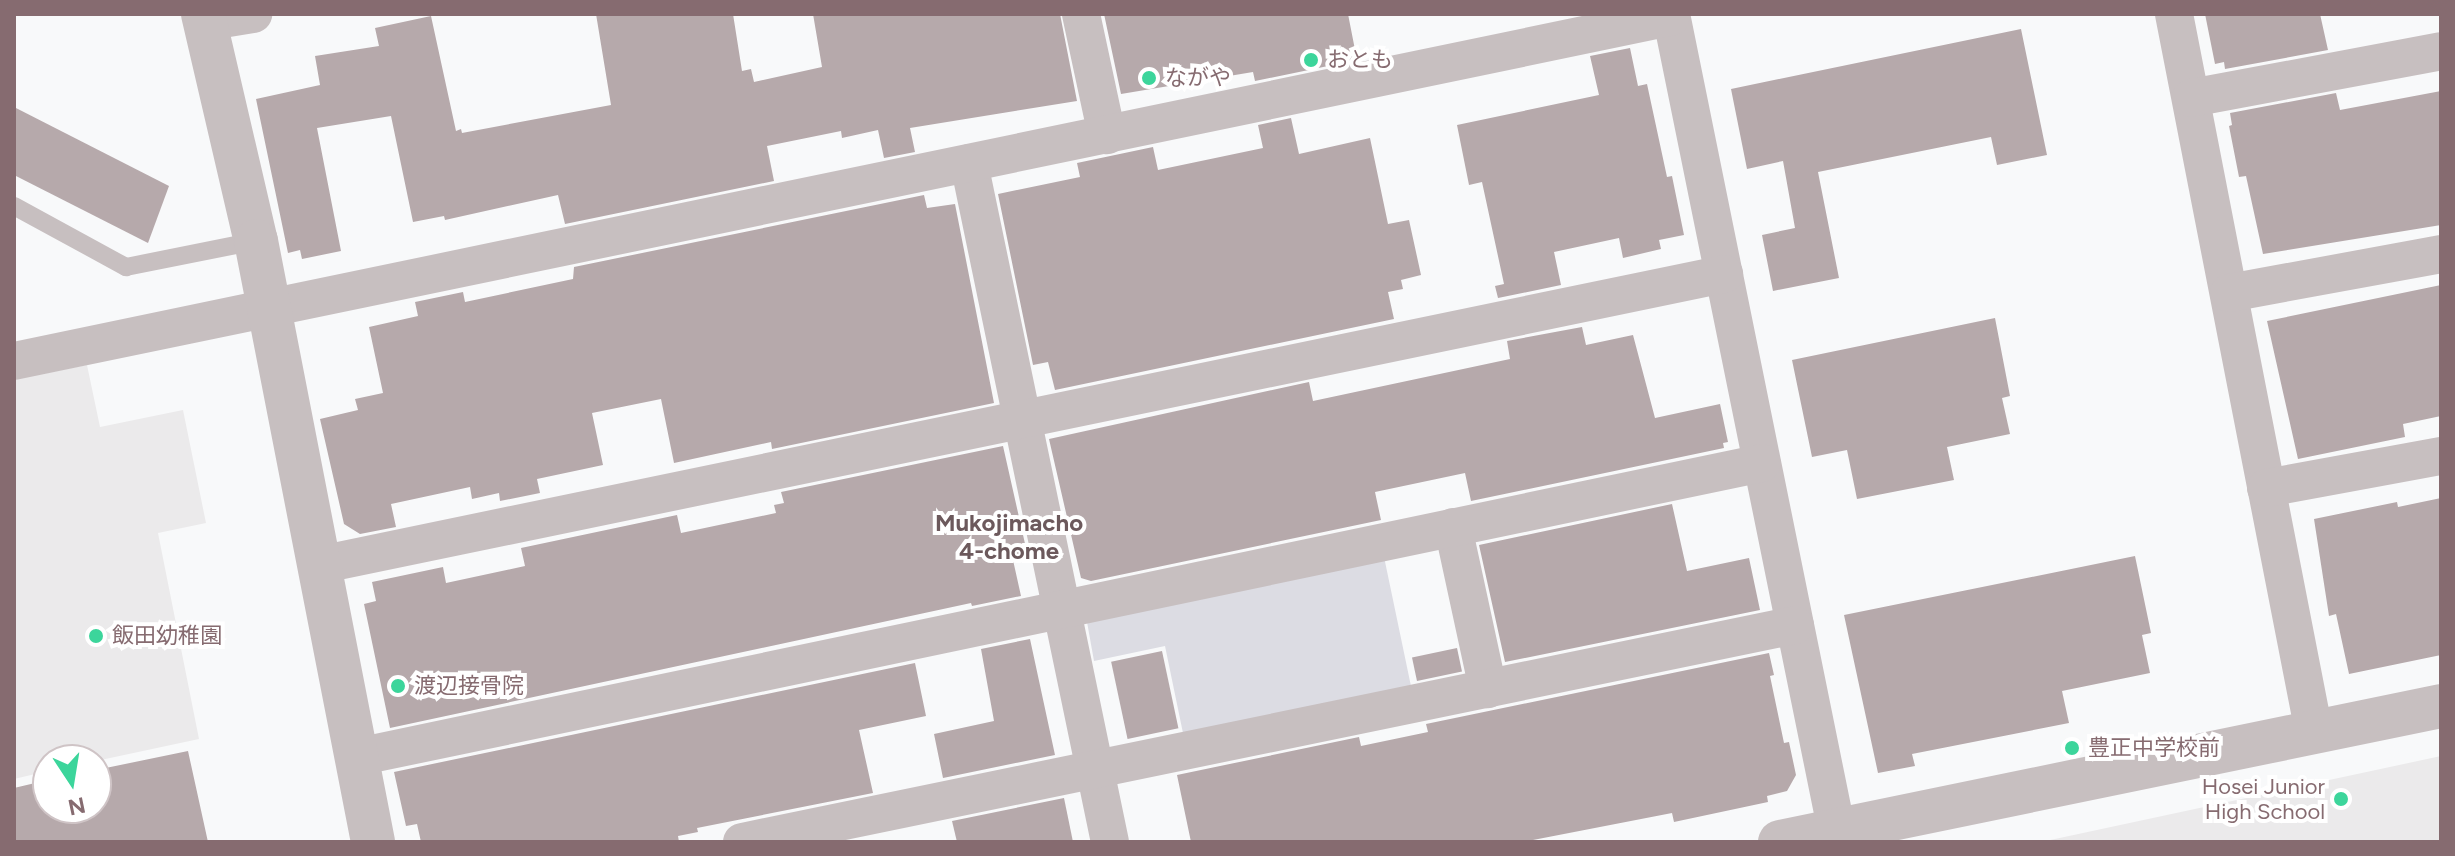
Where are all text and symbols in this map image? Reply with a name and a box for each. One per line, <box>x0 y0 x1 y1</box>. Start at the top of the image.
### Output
place label: おとも <box>1327 47 1393 73</box>
marker: おとも <box>1302 51 1320 69</box>
place label: ながや <box>1165 65 1231 91</box>
marker: ながや <box>1140 69 1158 87</box>
district label: Mukojimacho 4-chome <box>935 509 1083 565</box>
place label: 飯田幼稚園 <box>112 623 222 649</box>
marker: 飯田幼稚園 <box>87 627 105 645</box>
place label: 渡辺接骨院 <box>414 673 524 699</box>
marker: 渡辺接骨院 <box>389 677 407 695</box>
place label: 豊正中学校前 <box>2088 735 2220 761</box>
marker: 豊正中学校前 <box>2063 739 2081 757</box>
north arrow <box>32 744 112 824</box>
place label: Hosei Junior High School <box>2202 773 2325 824</box>
marker: Hosei Junior High School <box>2332 790 2350 808</box>
text: N <box>66 791 88 821</box>

